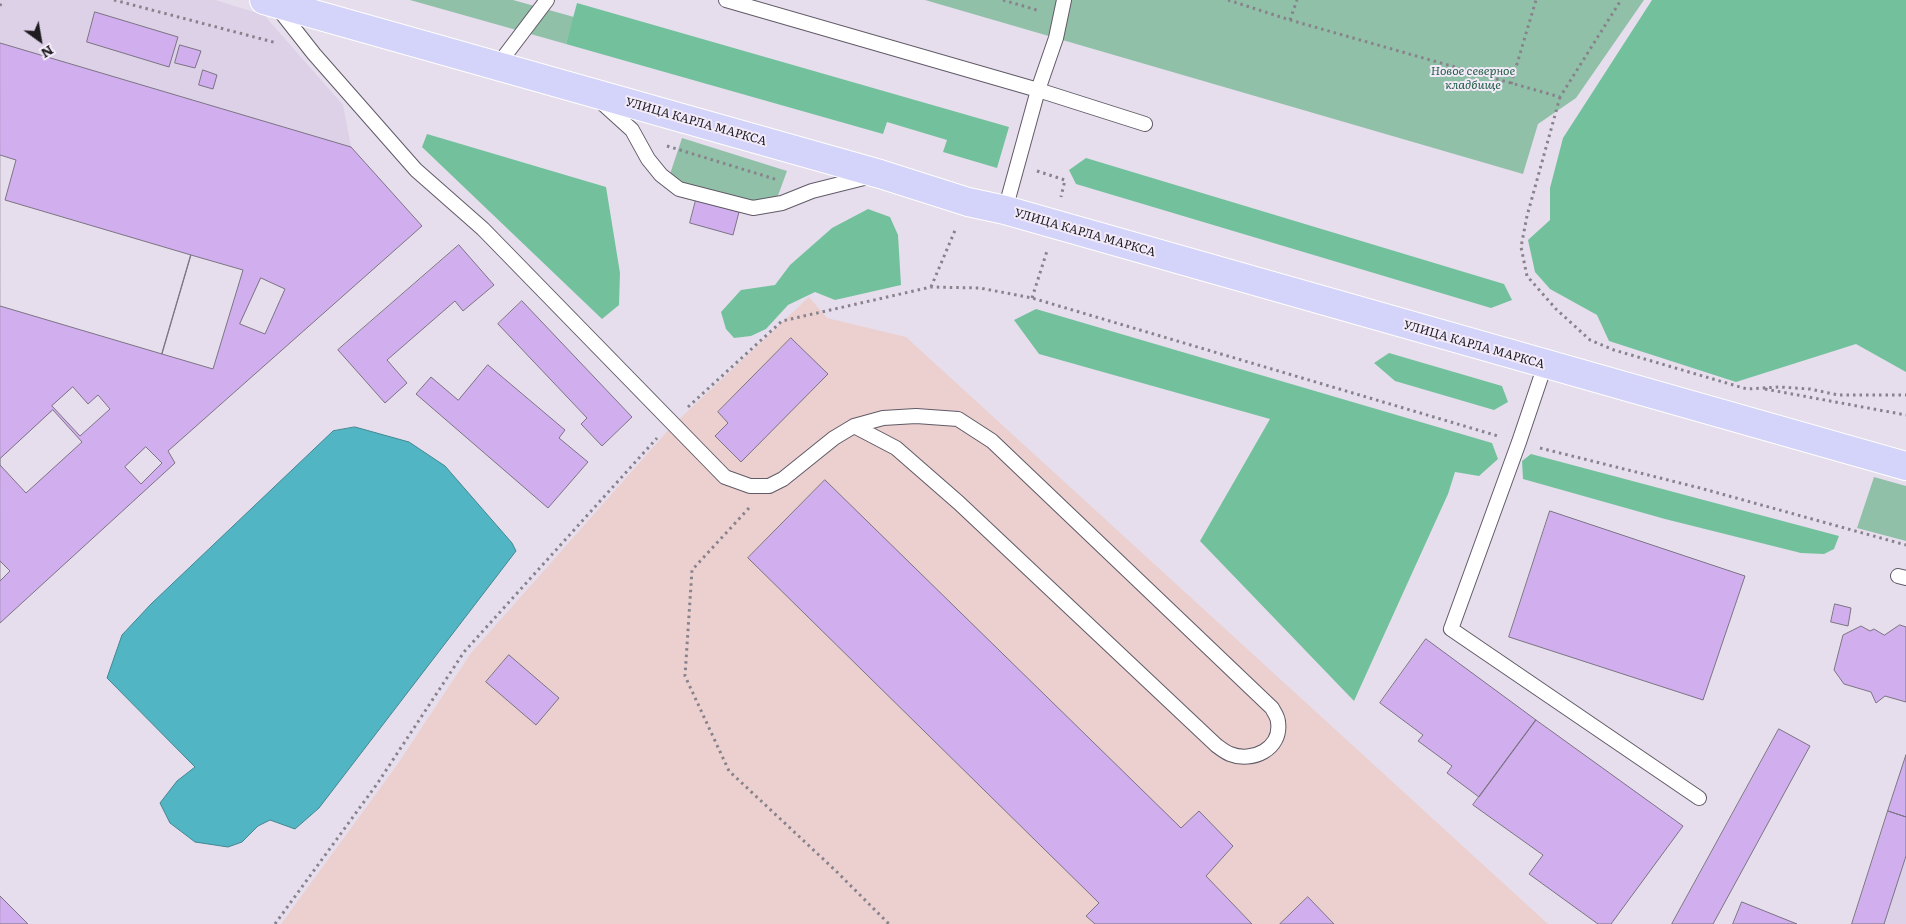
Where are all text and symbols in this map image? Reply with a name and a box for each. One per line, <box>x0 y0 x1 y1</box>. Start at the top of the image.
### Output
north arrow <box>15 15 65 65</box>
text: N <box>38 41 58 64</box>
park label: Новое северное кладбище <box>1431 64 1515 92</box>
street label: УЛИЦА КАРЛА МАРКСА <box>624 95 768 149</box>
street label: УЛИЦА КАРЛА МАРКСА <box>1013 206 1157 260</box>
street label: УЛИЦА КАРЛА МАРКСА <box>1402 318 1546 372</box>

